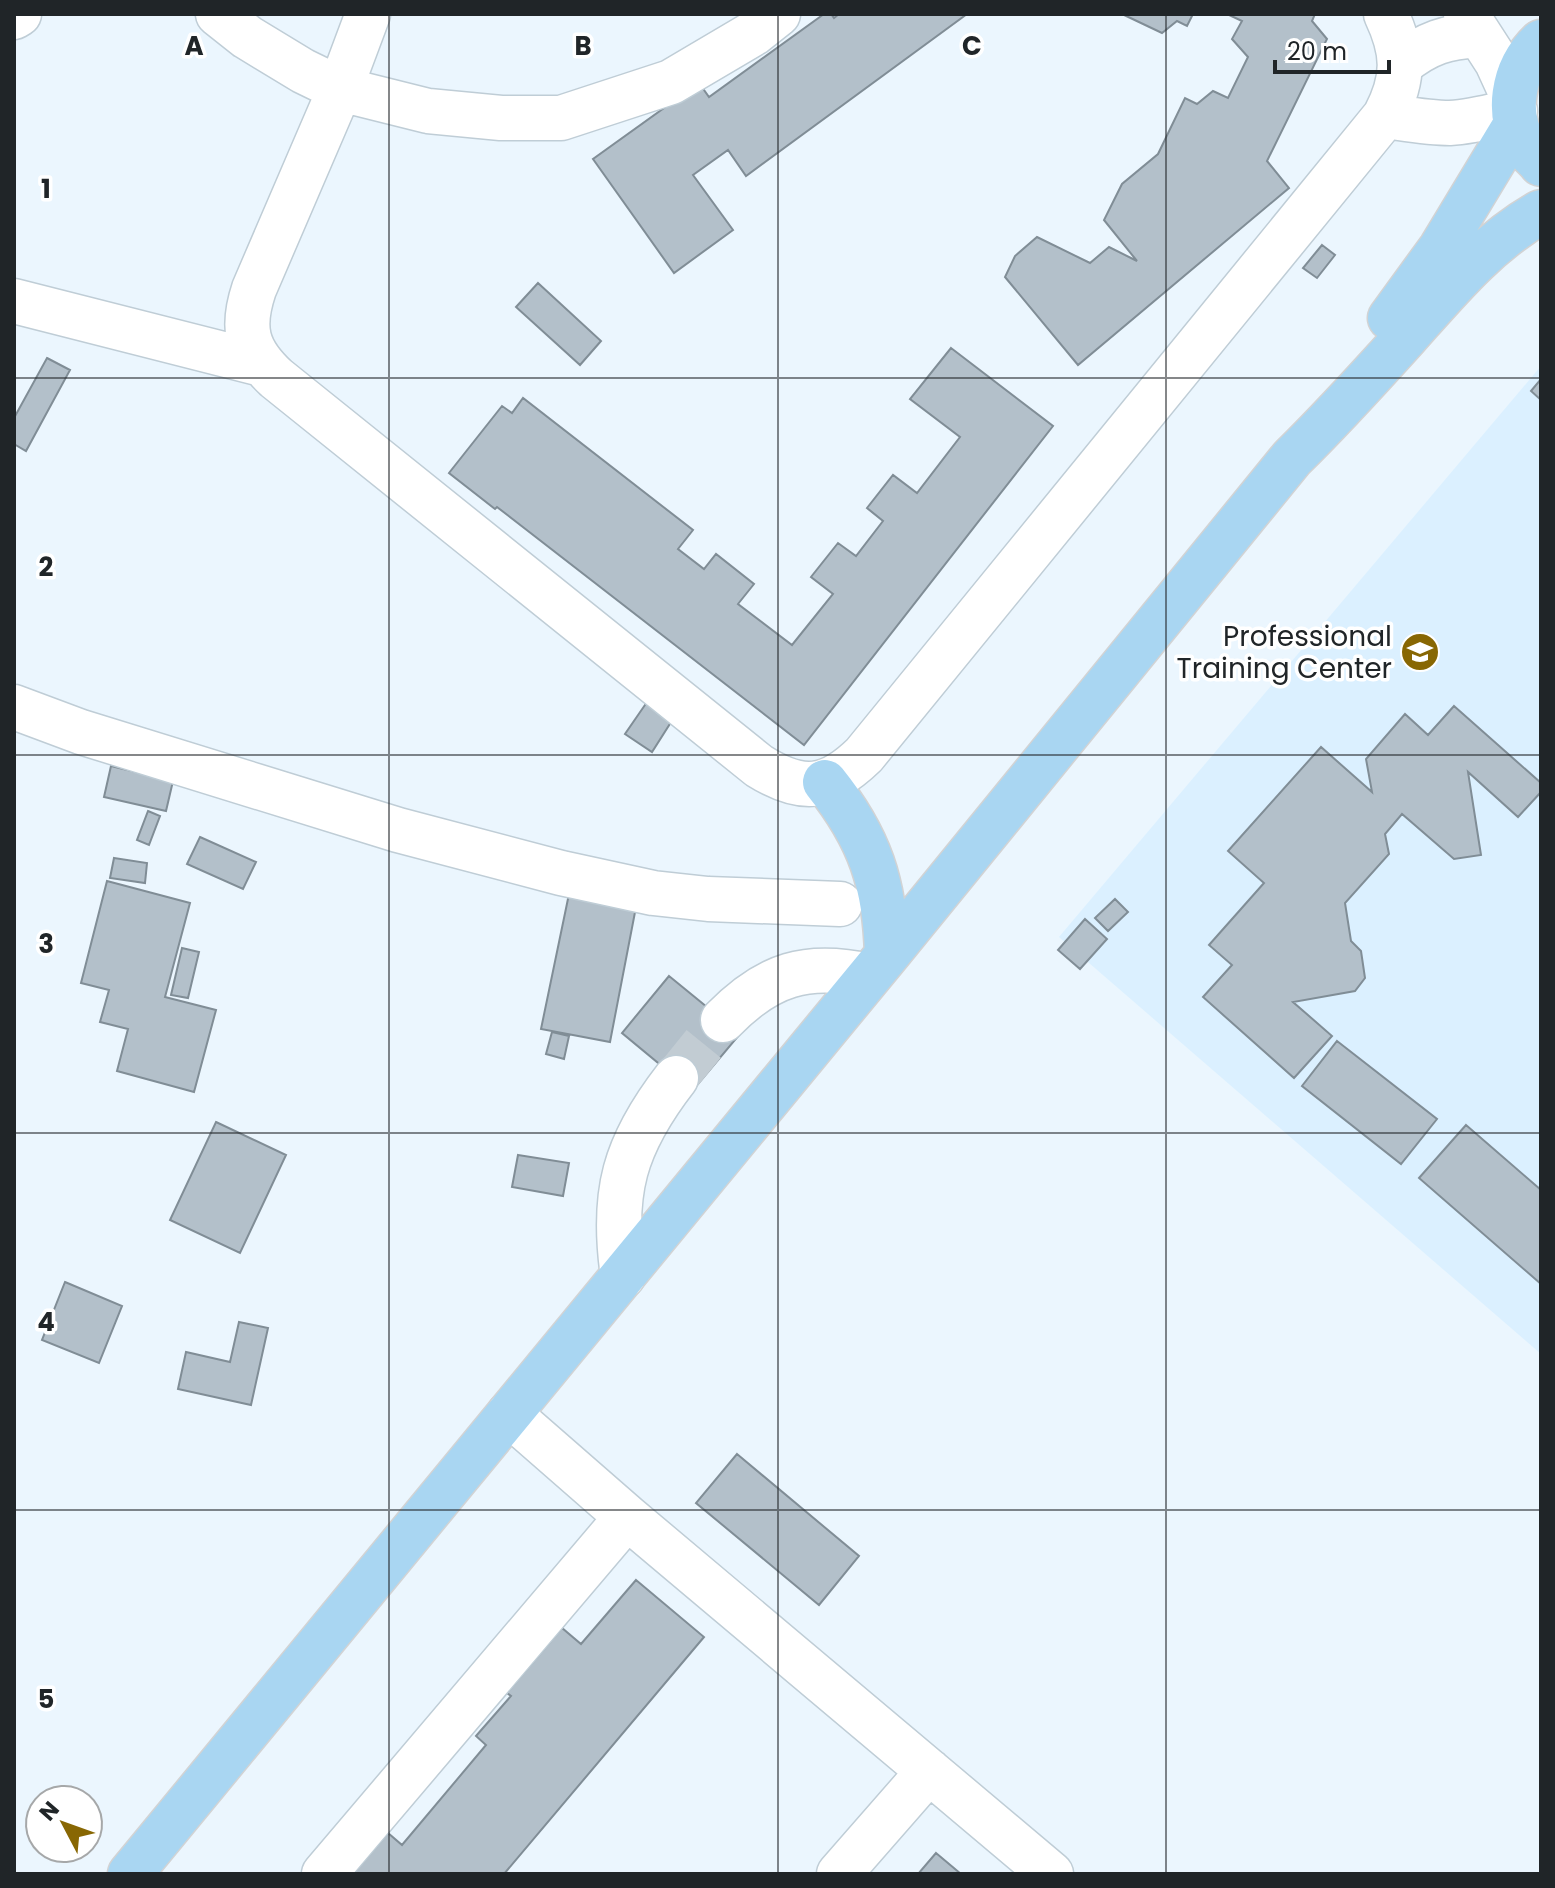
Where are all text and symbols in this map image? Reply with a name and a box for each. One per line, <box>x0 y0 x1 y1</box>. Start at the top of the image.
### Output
scale bar <box>1275 24 1389 74</box>
text: A <box>184 28 204 64</box>
text: B <box>574 28 592 64</box>
text: C <box>962 28 982 64</box>
text: 20 m <box>1287 35 1347 68</box>
text: 1 <box>41 171 51 207</box>
text: 2 <box>39 549 54 585</box>
place label: Professional Training Center <box>1177 617 1392 688</box>
school or university icon: Professional Training Center <box>1399 631 1441 673</box>
text: 3 <box>38 926 54 962</box>
text: 4 <box>37 1304 55 1340</box>
text: 5 <box>38 1681 54 1717</box>
north arrow <box>24 1784 104 1864</box>
text: N <box>32 1795 66 1828</box>

